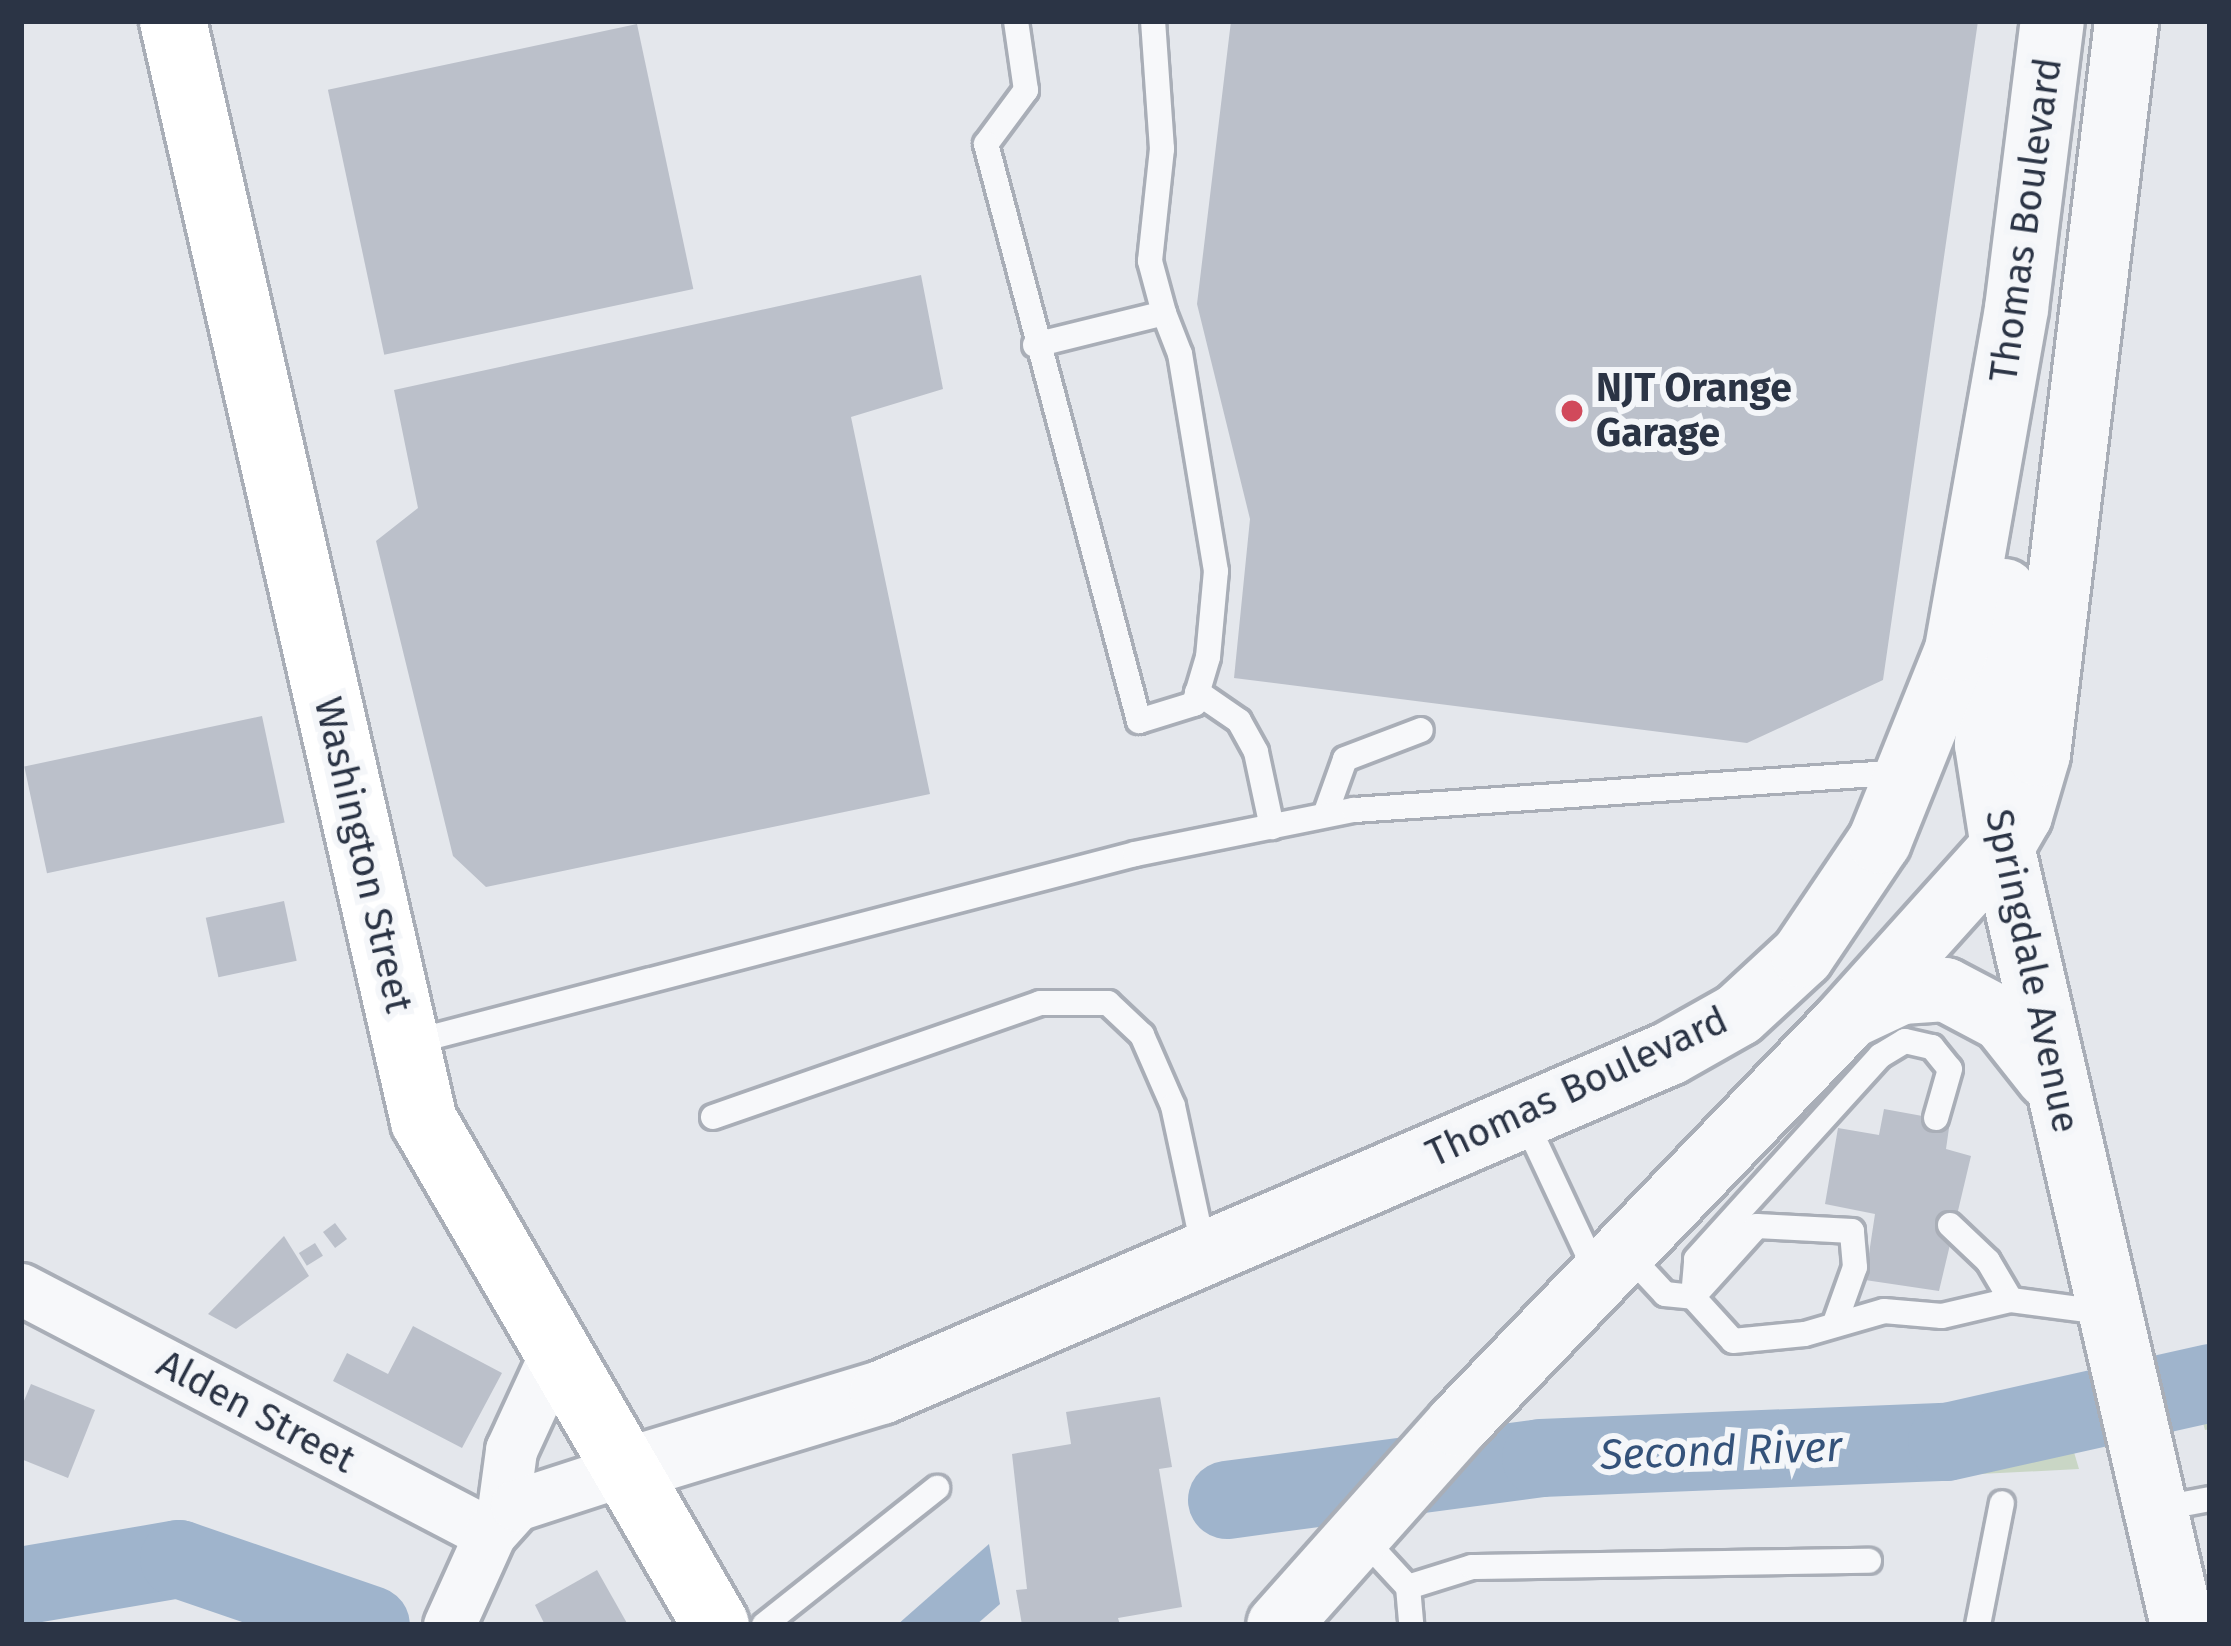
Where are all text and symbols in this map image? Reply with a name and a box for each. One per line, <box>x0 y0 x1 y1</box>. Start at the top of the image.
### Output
street label: Thomas Boulevard <box>1980 55 2072 385</box>
place label: NJT Orange Garage <box>1596 366 1792 457</box>
marker: NJT Orange Garage <box>1559 398 1585 424</box>
street label: Washington Street <box>304 693 422 1017</box>
street label: Springdale Avenue <box>1975 805 2089 1137</box>
street label: Thomas Boulevard <box>1419 997 1735 1177</box>
street label: Alden Street <box>149 1340 363 1484</box>
water label: Second River <box>1599 1422 1843 1480</box>

